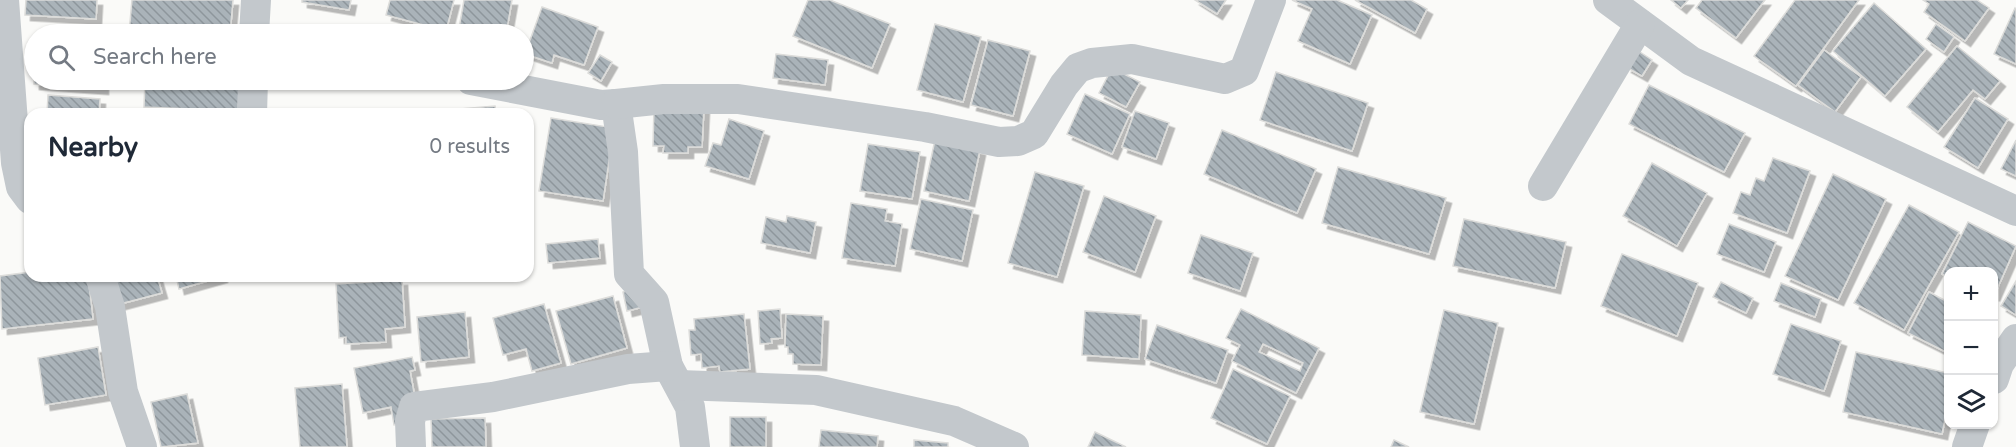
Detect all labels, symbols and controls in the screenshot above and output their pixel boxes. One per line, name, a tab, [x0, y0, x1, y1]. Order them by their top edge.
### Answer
search box	[24, 24, 534, 90]
icon: search	[45, 41, 78, 74]
text: Search here	[93, 44, 217, 70]
text: Nearby	[48, 132, 138, 163]
text: 0 results	[430, 135, 510, 159]
map controls	[1944, 267, 1998, 429]
button: +	[1944, 267, 1998, 321]
button: −	[1944, 321, 1998, 375]
button: layers	[1944, 375, 1998, 429]

